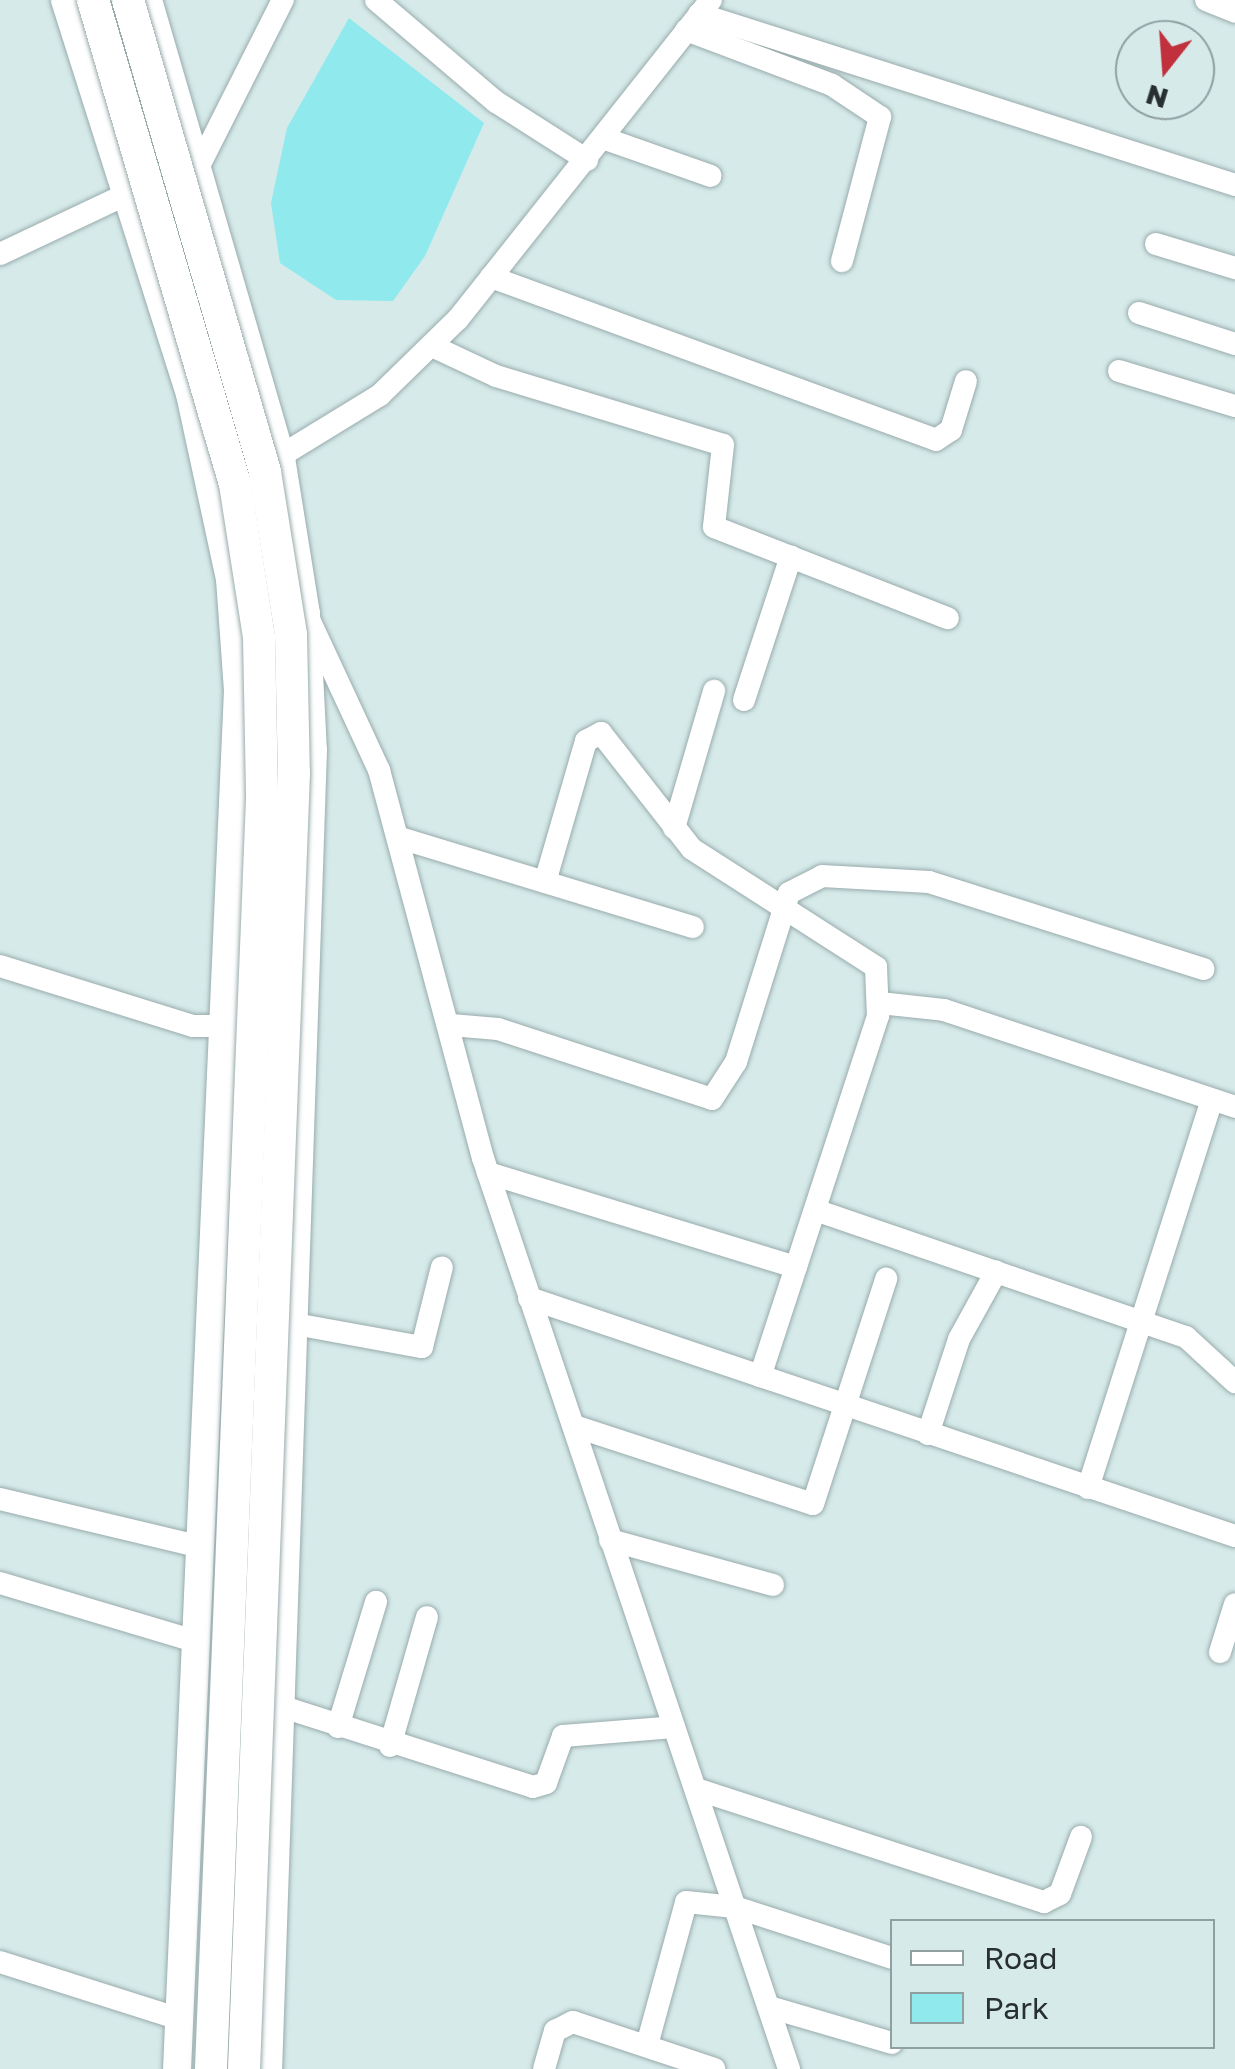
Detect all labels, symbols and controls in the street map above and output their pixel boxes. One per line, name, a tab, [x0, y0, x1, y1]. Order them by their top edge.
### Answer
north arrow	[1115, 20, 1215, 120]
text: N	[1142, 78, 1172, 116]
legend	[890, 1919, 1215, 2049]
text: Road	[984, 1940, 1058, 1976]
text: Park	[984, 1990, 1049, 2026]

